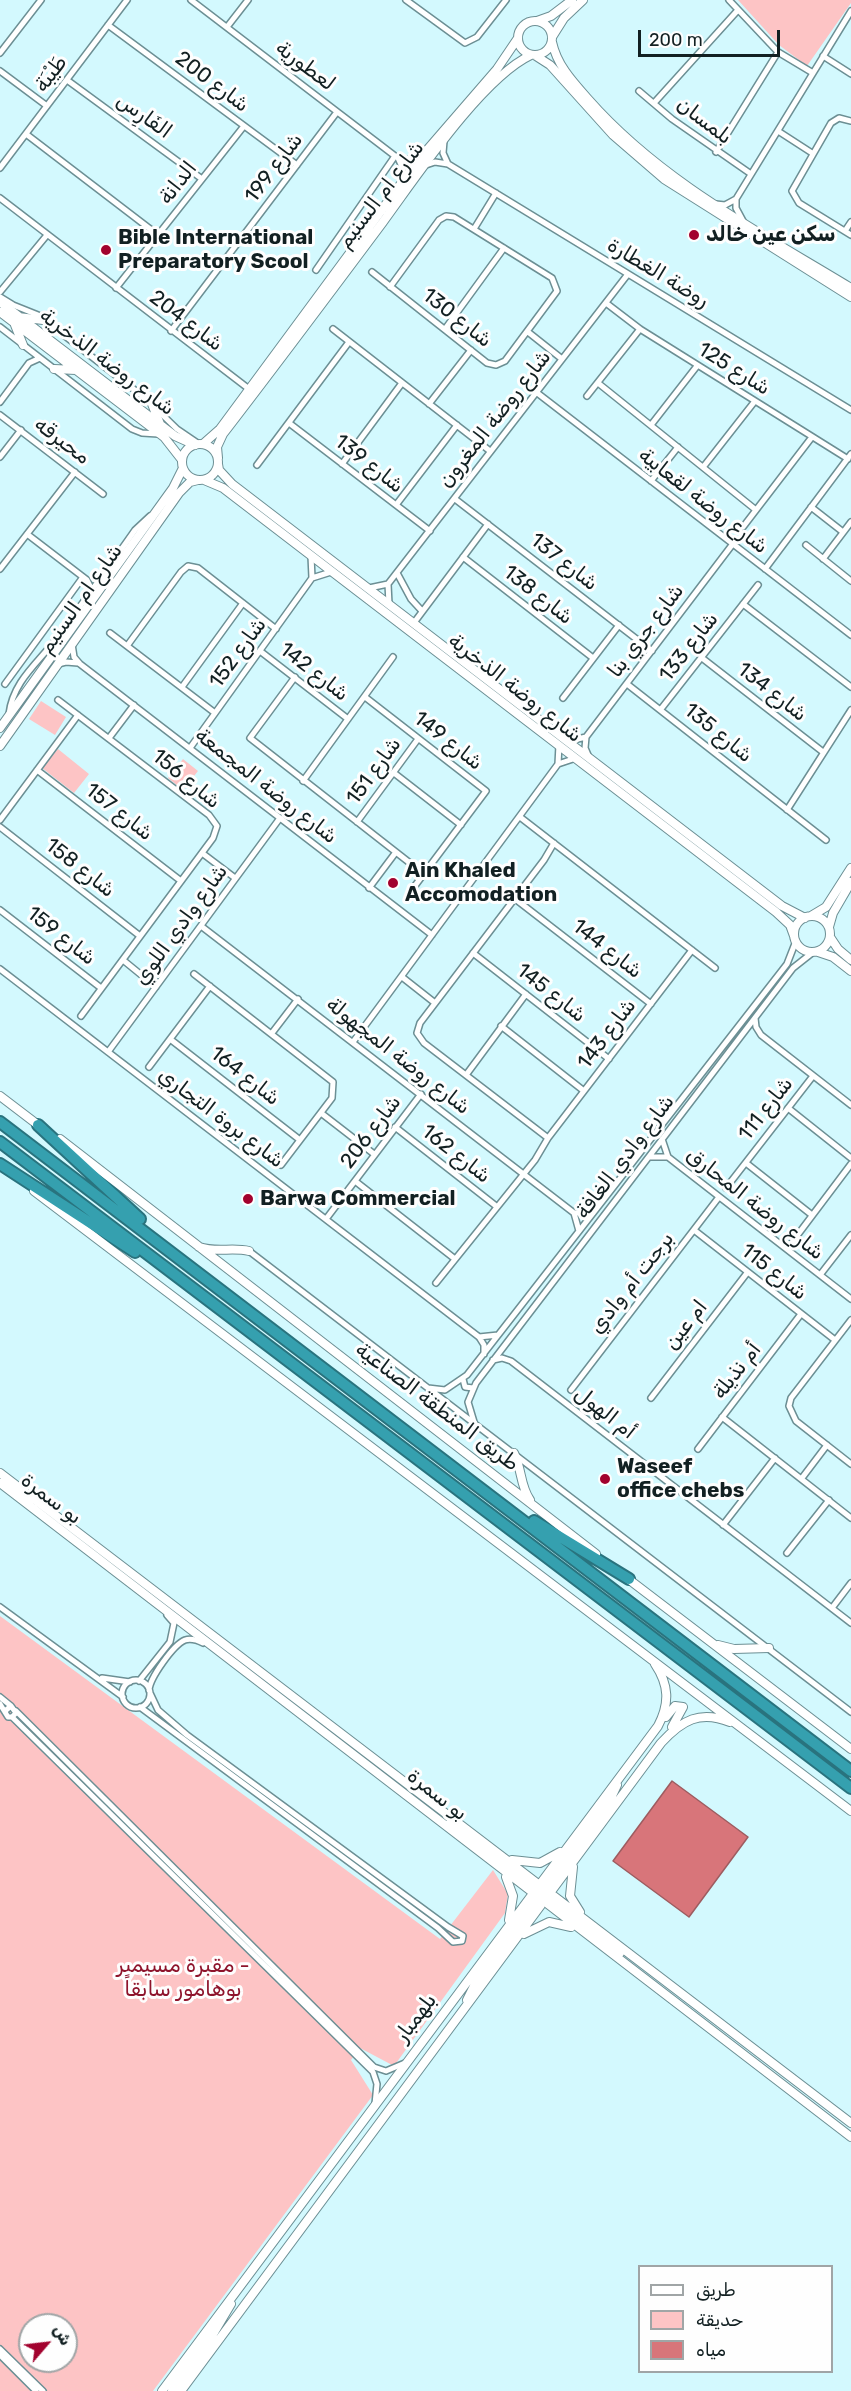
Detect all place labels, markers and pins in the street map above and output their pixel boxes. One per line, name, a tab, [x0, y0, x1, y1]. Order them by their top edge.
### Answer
place label: سكن عين خالد	[706, 222, 836, 248]
place label: Bible International Preparatory Scool	[118, 225, 313, 275]
marker: سكن عين خالد	[687, 228, 701, 242]
marker: Bible International Preparatory Scool	[99, 243, 113, 257]
place label: Ain Khaled Accomodation	[405, 858, 557, 908]
marker: Ain Khaled Accomodation	[386, 876, 400, 890]
place label: Barwa Commercial	[260, 1186, 456, 1212]
marker: Barwa Commercial	[241, 1192, 255, 1206]
place label: Waseef office chebs	[617, 1454, 744, 1504]
marker: Waseef office chebs	[598, 1472, 612, 1486]

